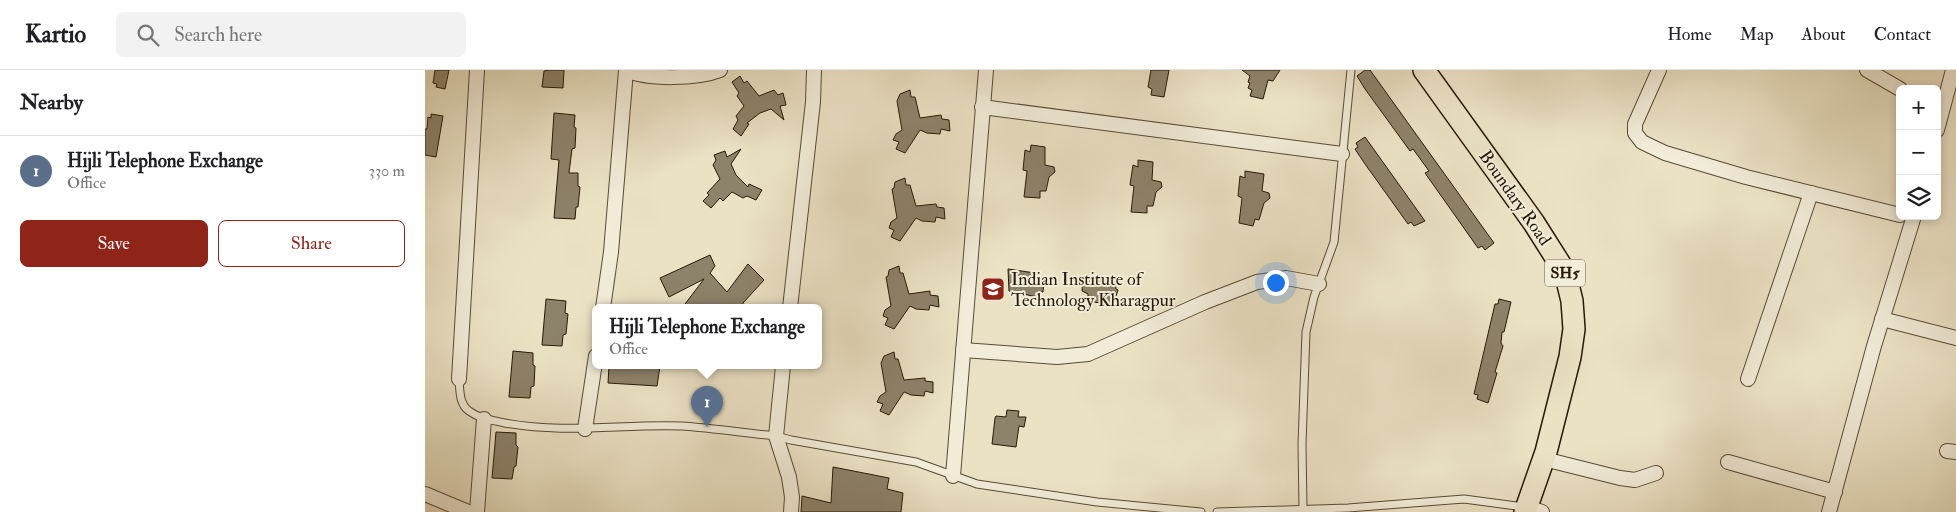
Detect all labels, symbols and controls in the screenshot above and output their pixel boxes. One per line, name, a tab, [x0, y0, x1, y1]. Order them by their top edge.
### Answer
search box	[116, 12, 466, 57]
text: Kartio	[25, 19, 86, 50]
icon: search	[134, 21, 162, 49]
text: Search here	[174, 23, 262, 47]
text: Home	[1667, 23, 1712, 46]
text: Map	[1740, 23, 1774, 46]
text: About	[1802, 23, 1846, 46]
text: Contact	[1874, 23, 1931, 46]
map controls	[1896, 85, 1941, 220]
button: +	[1896, 85, 1941, 130]
text: Nearby	[20, 89, 83, 116]
button: −	[1896, 130, 1941, 175]
street label: Boundary Road	[1474, 146, 1556, 250]
text: Hijli Telephone Exchange	[67, 149, 263, 173]
text: 1	[33, 161, 39, 181]
text: 330 m	[369, 161, 405, 181]
text: Office	[67, 173, 106, 193]
button: layers	[1896, 175, 1941, 220]
button: Save	[20, 220, 208, 267]
button: Share	[218, 220, 405, 267]
road number: SH5	[1545, 260, 1585, 287]
place label: Indian Institute of Technology Kharagpur	[1011, 268, 1176, 312]
your location	[1263, 270, 1289, 296]
school or university icon: Indian Institute of Technology Kharagpur	[980, 276, 1006, 302]
popup	[592, 304, 822, 369]
text: Hijli Telephone Exchange	[609, 315, 805, 339]
text: Office	[609, 339, 648, 359]
pin: 1	[691, 386, 723, 427]

